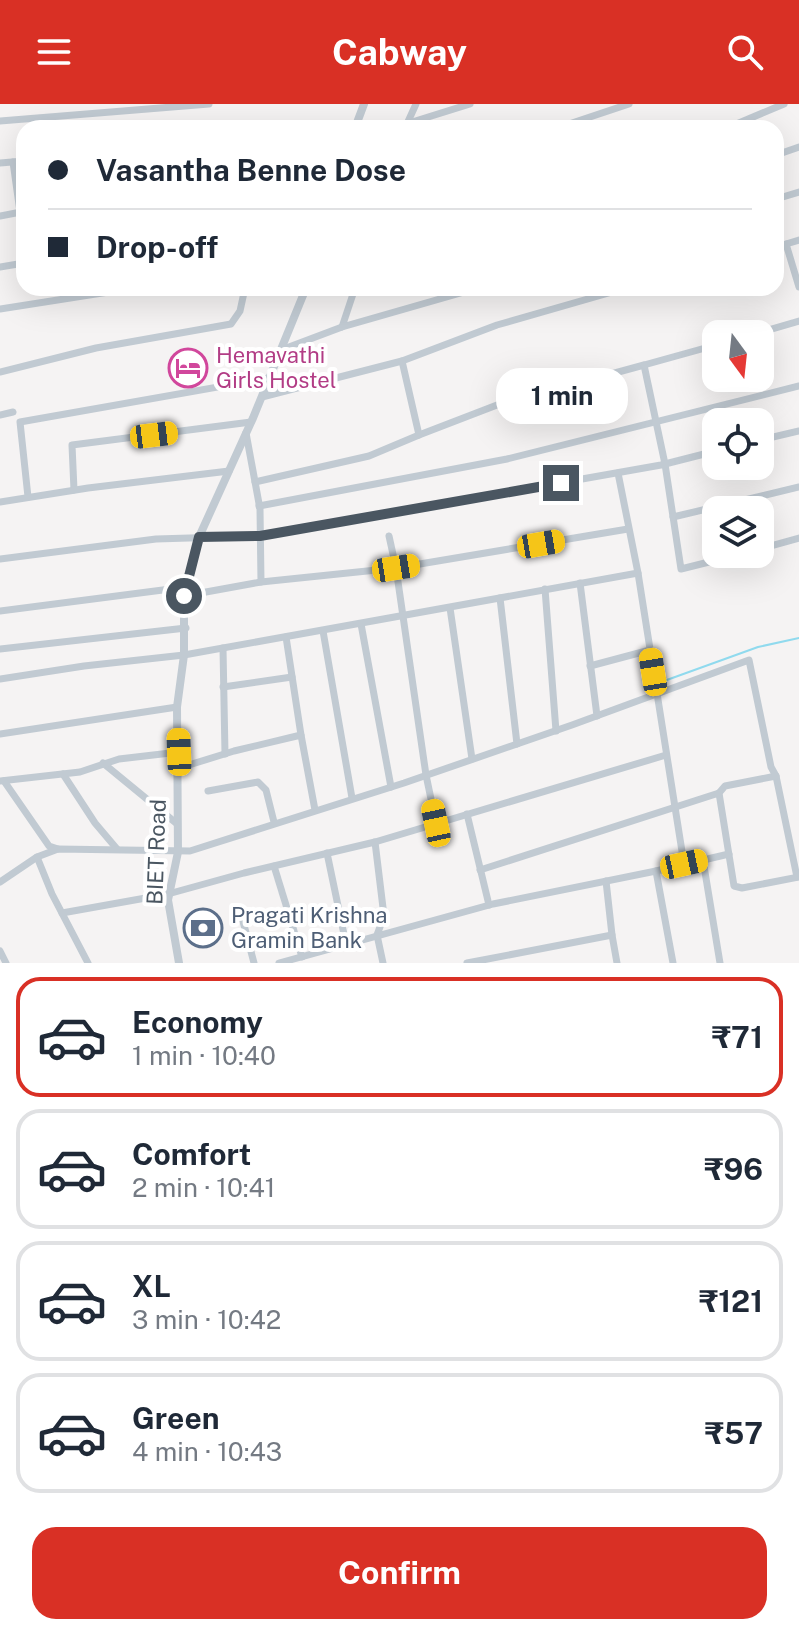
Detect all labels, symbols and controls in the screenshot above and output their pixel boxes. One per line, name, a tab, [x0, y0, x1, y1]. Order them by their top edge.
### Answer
icon: menu	[32, 30, 76, 74]
icon: search	[723, 30, 767, 74]
text: Cabway	[332, 31, 467, 73]
text: Vasantha Benne Dose	[96, 152, 406, 188]
text: Drop-off	[96, 229, 218, 265]
north arrow	[702, 320, 774, 392]
map controls	[702, 320, 774, 568]
place label: Hemavathi Girls Hostel	[216, 342, 336, 393]
hotel icon: Hemavathi Girls Hostel	[167, 347, 209, 389]
callout: 1 min	[495, 367, 627, 423]
text: 1 min	[531, 380, 593, 411]
button: locate	[702, 408, 774, 480]
car	[129, 420, 179, 450]
route end	[543, 465, 579, 501]
button: layers	[702, 496, 774, 568]
car	[515, 528, 567, 560]
car	[370, 552, 422, 584]
route start	[166, 578, 202, 614]
car	[637, 646, 669, 698]
car	[166, 728, 192, 776]
car	[419, 797, 453, 849]
street label: BIET Road	[141, 799, 171, 905]
car	[658, 847, 710, 881]
place label: Pragati Krishna Gramin Bank	[231, 902, 387, 953]
bank icon: Pragati Krishna Gramin Bank	[182, 907, 224, 949]
icon: car	[36, 1001, 108, 1073]
text: Economy	[132, 1004, 263, 1040]
text: ₹71	[712, 1019, 763, 1055]
text: 1 min · 10:40	[132, 1040, 276, 1071]
icon: car	[36, 1133, 108, 1205]
text: Comfort	[132, 1136, 251, 1172]
text: ₹96	[704, 1151, 763, 1187]
text: 2 min · 10:41	[132, 1172, 275, 1203]
icon: car	[36, 1265, 108, 1337]
text: XL	[132, 1268, 171, 1304]
text: ₹121	[699, 1283, 763, 1319]
text: 3 min · 10:42	[132, 1304, 281, 1335]
icon: car	[36, 1397, 108, 1469]
text: Green	[132, 1400, 219, 1436]
text: ₹57	[705, 1415, 763, 1451]
text: 4 min · 10:43	[132, 1436, 282, 1467]
button: Confirm	[32, 1527, 767, 1619]

